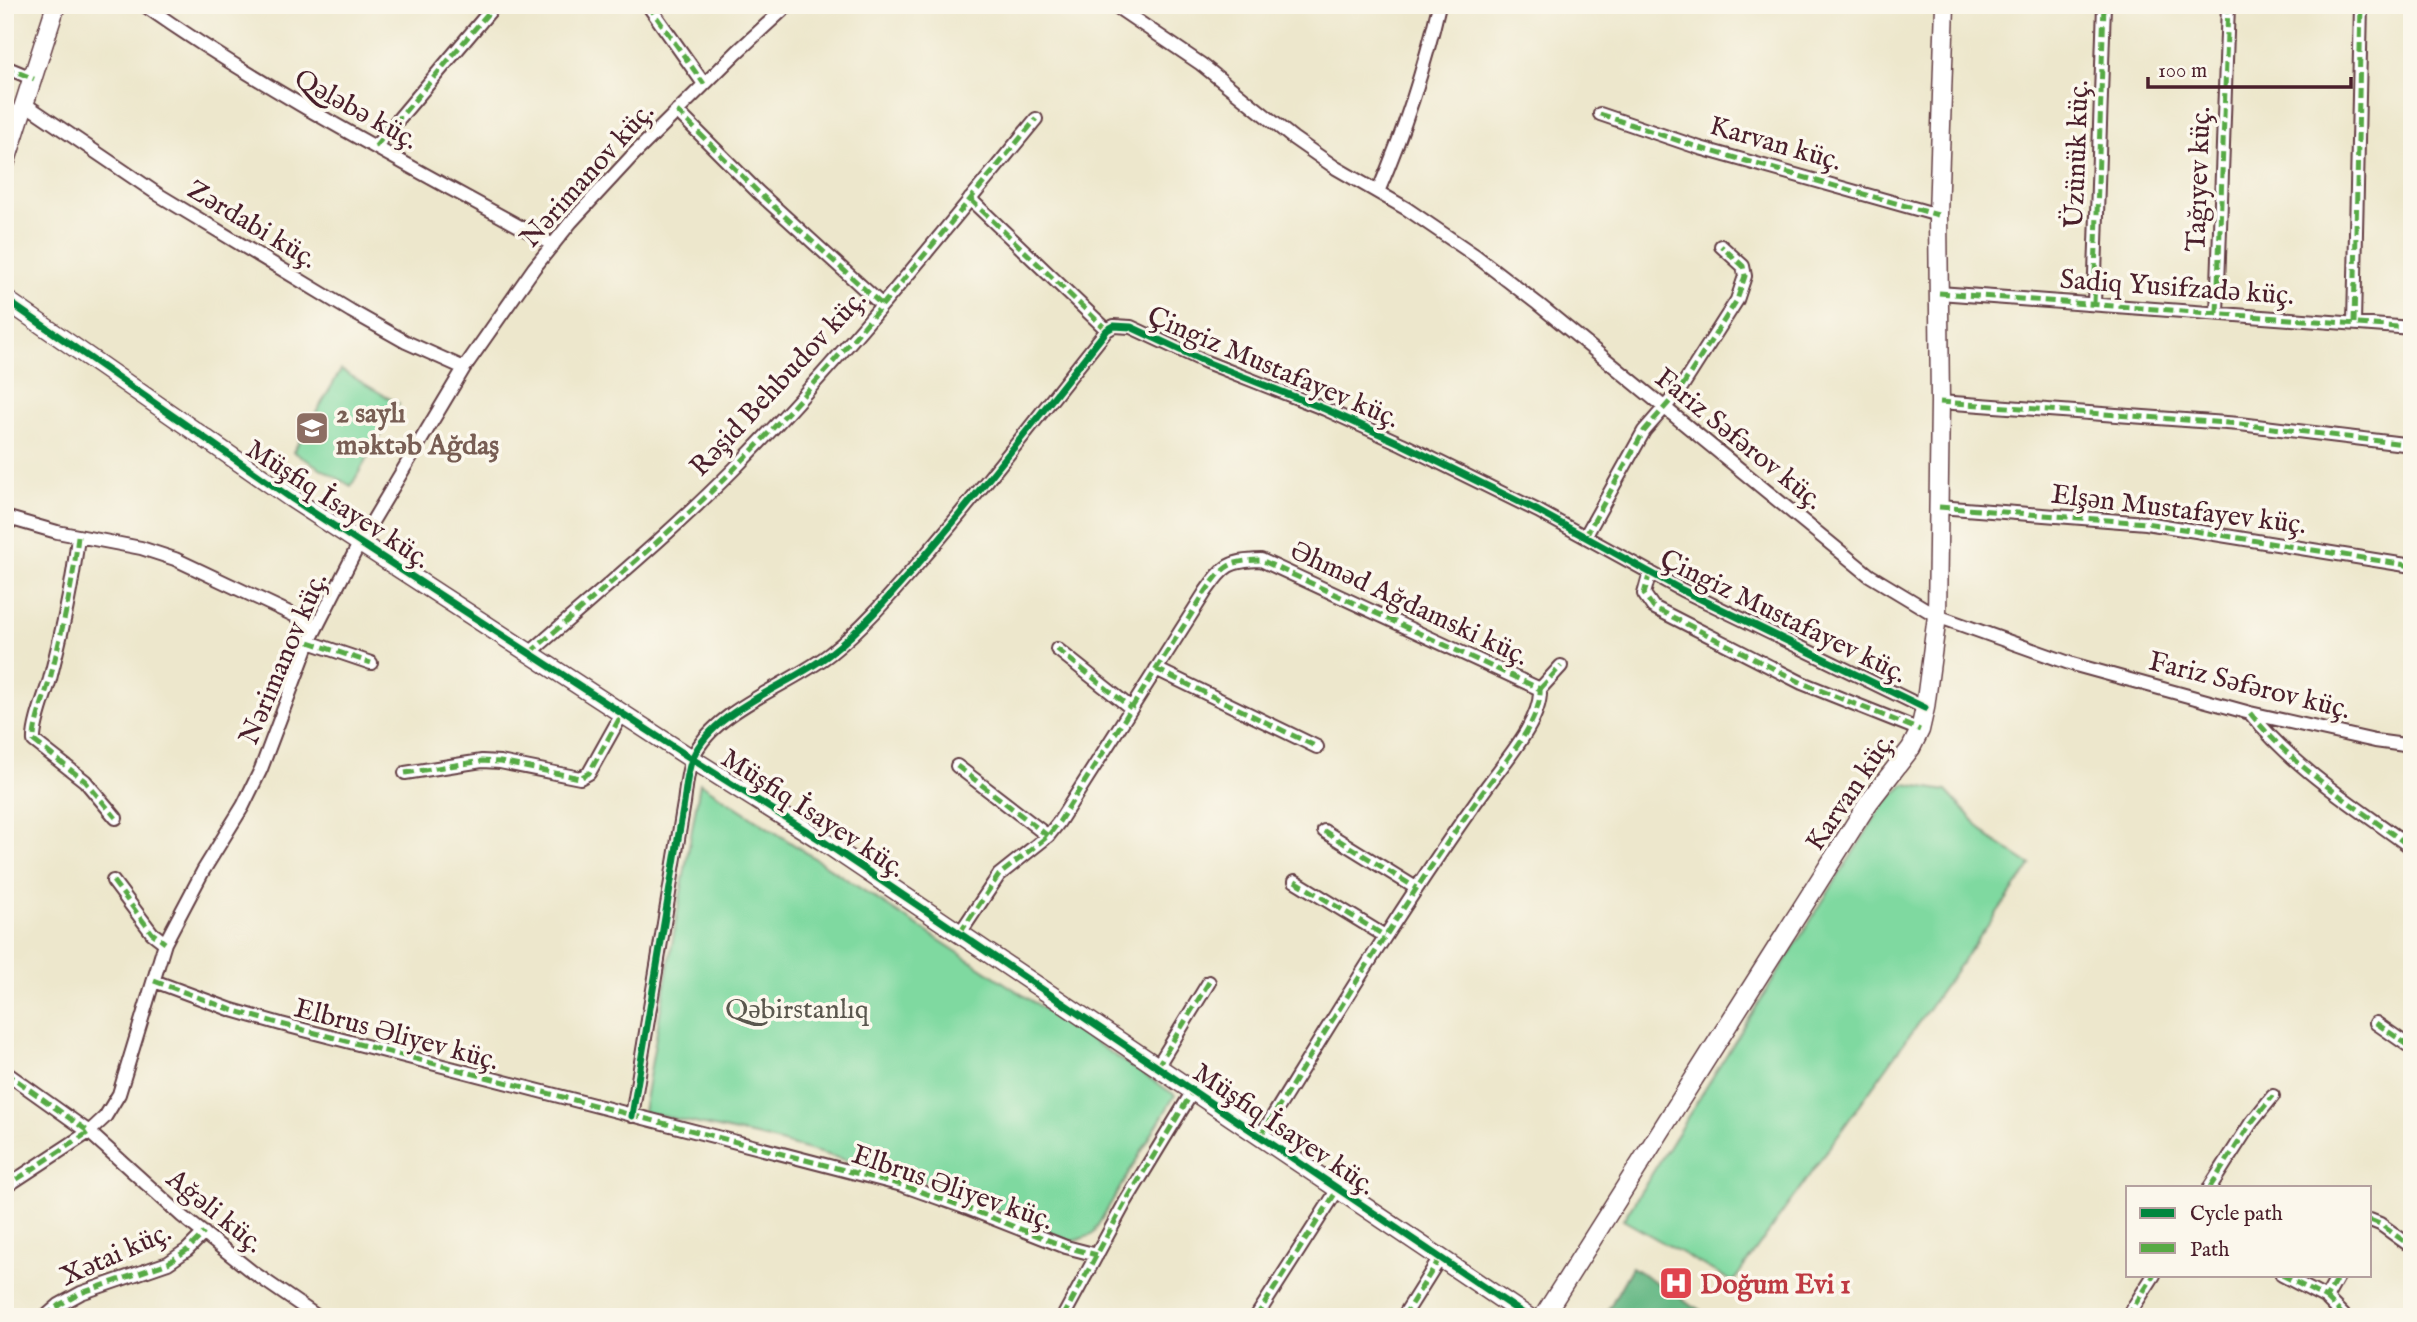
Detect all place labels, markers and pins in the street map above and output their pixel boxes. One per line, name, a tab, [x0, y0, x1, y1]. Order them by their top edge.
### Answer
place label: 2 saylı məktəb Ağdaş	[336, 397, 499, 464]
school or university icon: 2 saylı məktəb Ağdaş	[293, 409, 331, 447]
hospital icon: Doğum Evi 1	[1657, 1264, 1695, 1302]
place label: Doğum Evi 1	[1700, 1268, 1851, 1303]

